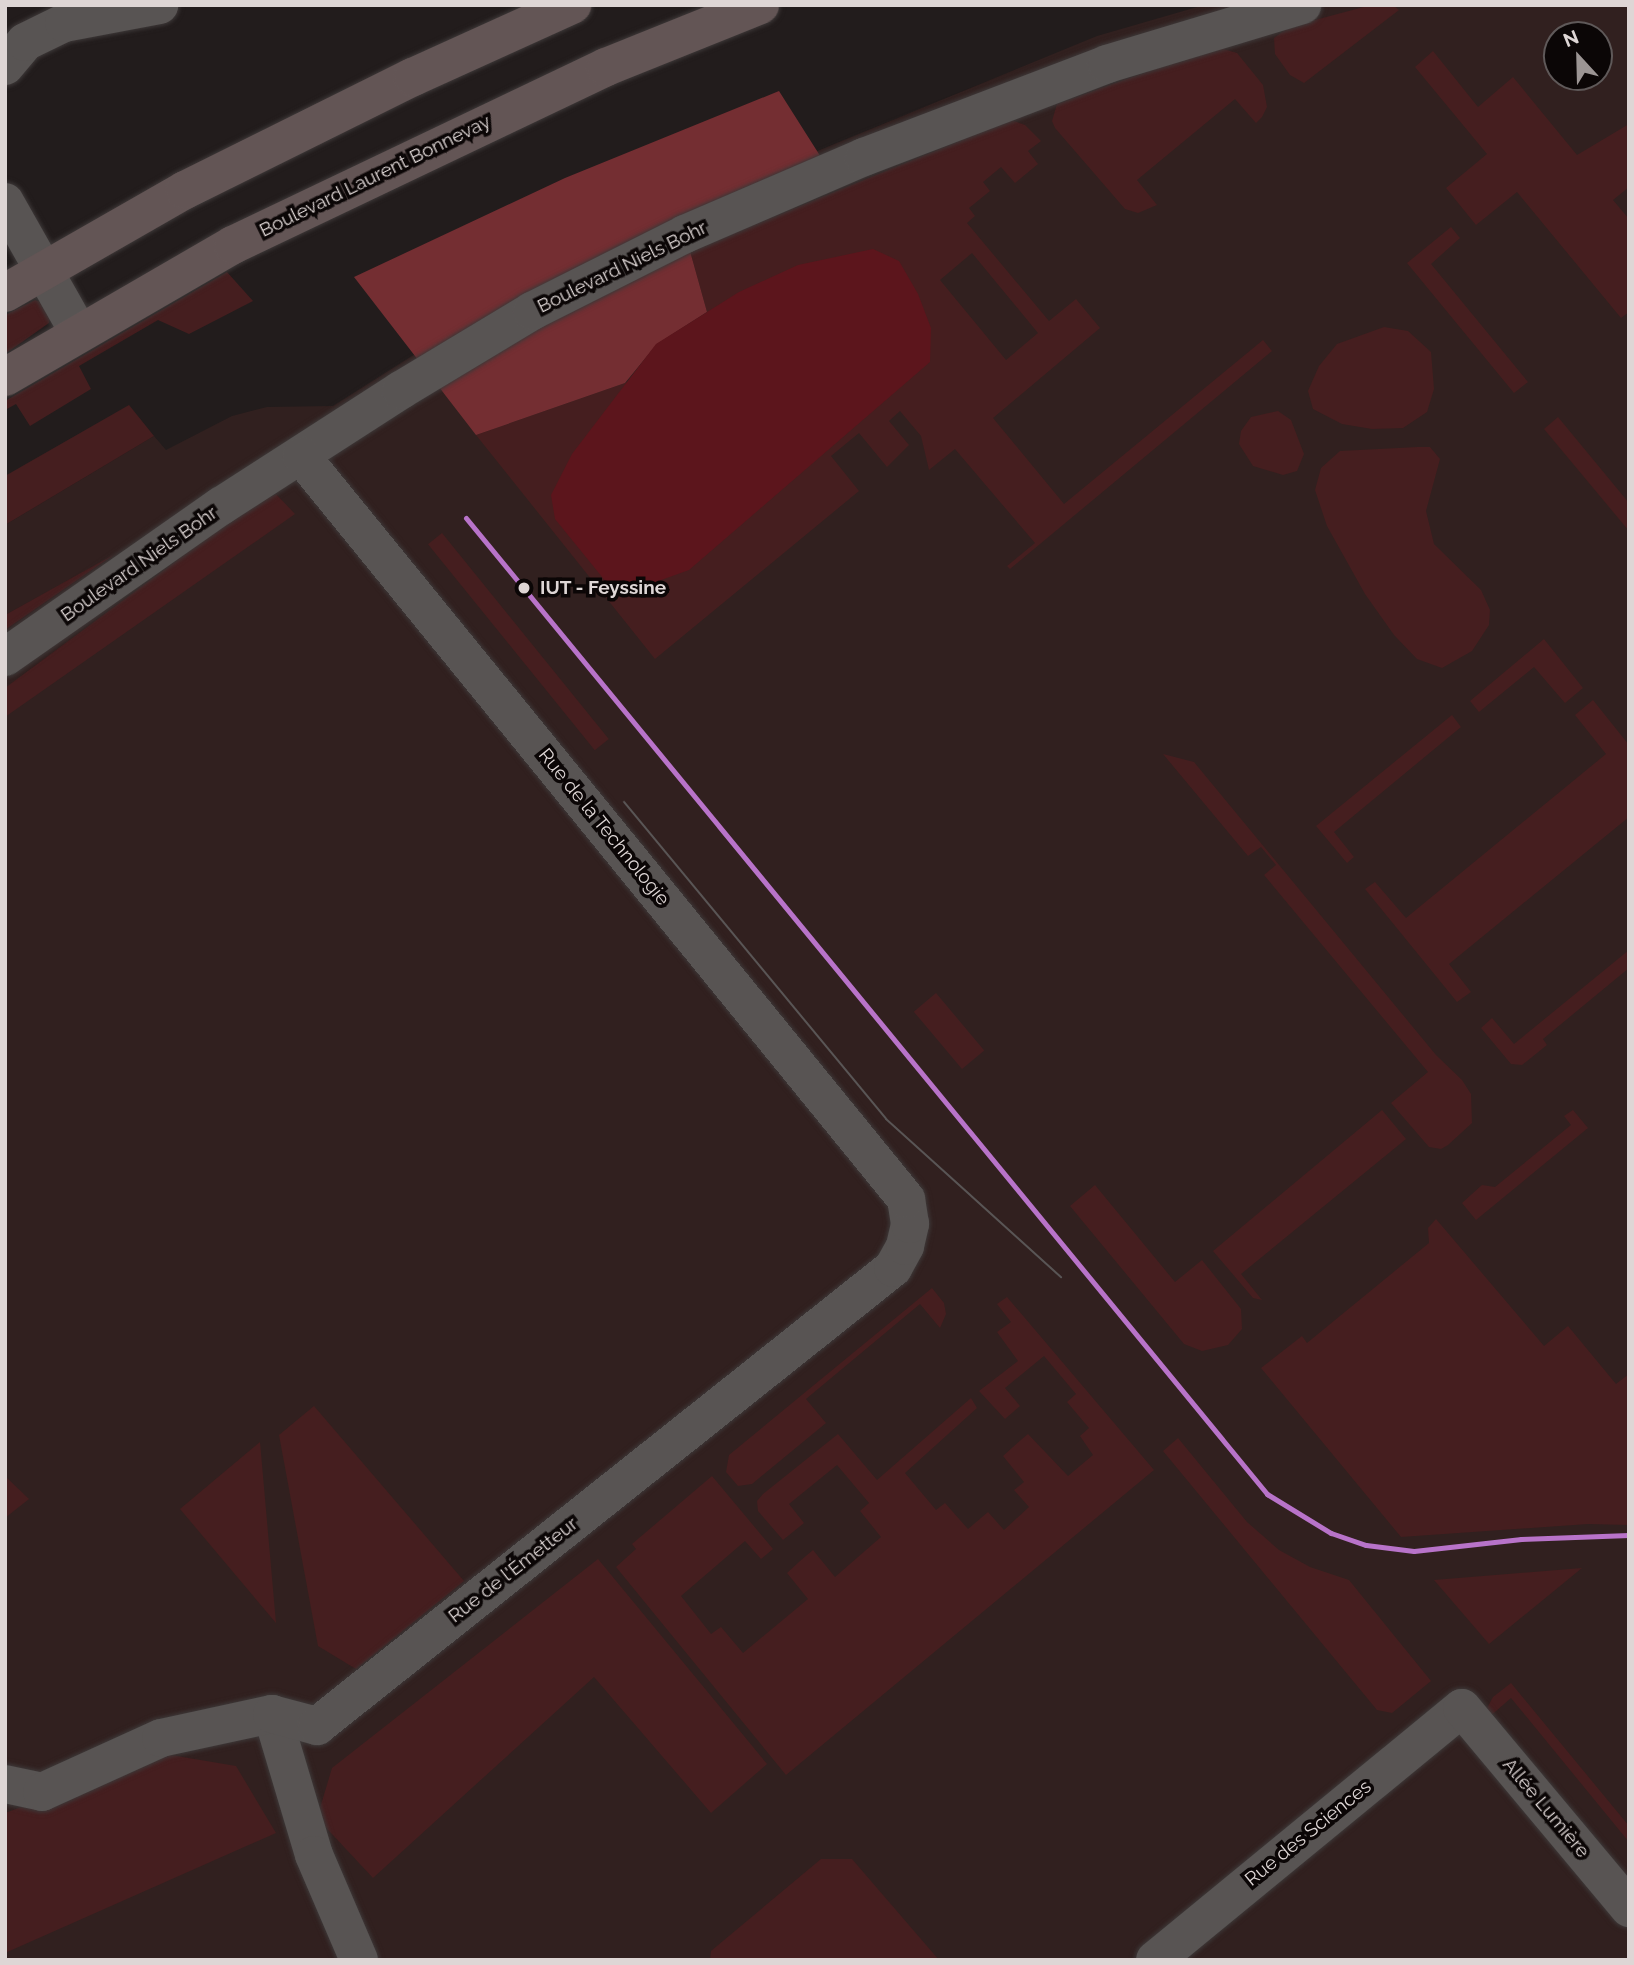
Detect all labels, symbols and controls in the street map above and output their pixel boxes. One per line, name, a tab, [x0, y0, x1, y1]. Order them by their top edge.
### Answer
north arrow	[1543, 21, 1613, 91]
text: N	[1560, 25, 1582, 51]
street label: Boulevard Laurent Bonnevay	[256, 110, 494, 242]
street label: Boulevard Niels Bohr	[534, 216, 710, 318]
street label: Boulevard Niels Bohr	[57, 501, 221, 627]
place label: IUT - Feyssine	[540, 577, 667, 599]
marker: IUT - Feyssine	[514, 578, 534, 598]
street label: Rue de la Technologie	[534, 744, 674, 910]
street label: Rue de l'Émetteur	[444, 1512, 582, 1628]
street label: Allée Lumière	[1498, 1754, 1594, 1862]
street label: Rue des Sciences	[1240, 1775, 1376, 1891]

